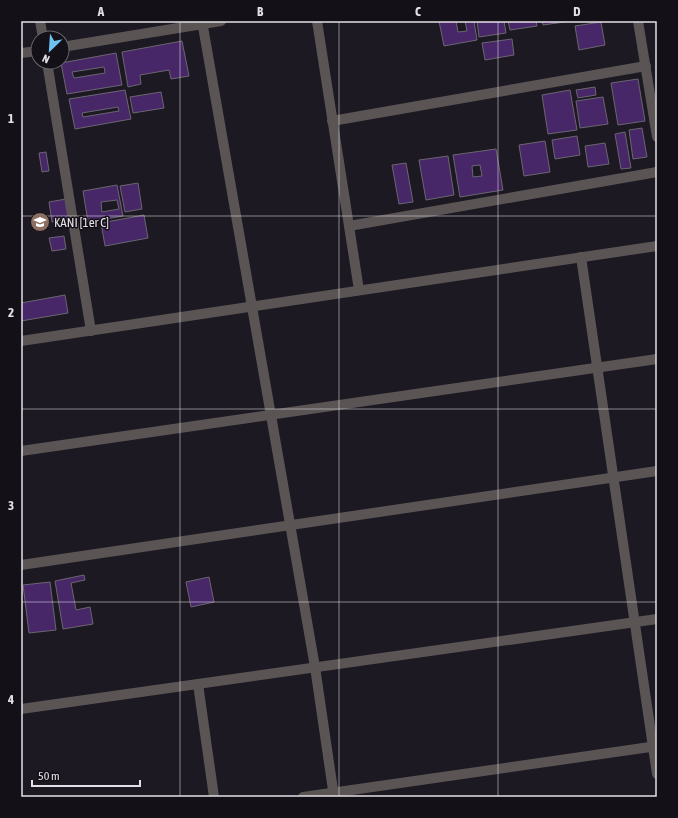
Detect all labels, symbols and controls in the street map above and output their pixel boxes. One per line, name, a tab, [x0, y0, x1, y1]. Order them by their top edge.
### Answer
text: A	[97, 4, 105, 19]
text: B	[257, 4, 264, 19]
text: C	[415, 4, 421, 19]
text: D	[573, 4, 581, 19]
north arrow	[30, 30, 70, 70]
text: N	[40, 52, 51, 66]
text: 1	[8, 111, 14, 126]
school or university icon: KANI [1er C]	[29, 211, 51, 233]
place label: KANI [1er C]	[54, 215, 109, 230]
text: 2	[8, 305, 14, 320]
text: 3	[8, 498, 14, 513]
text: 4	[7, 692, 14, 707]
scale bar	[32, 762, 140, 788]
text: 50 m	[38, 769, 60, 783]

